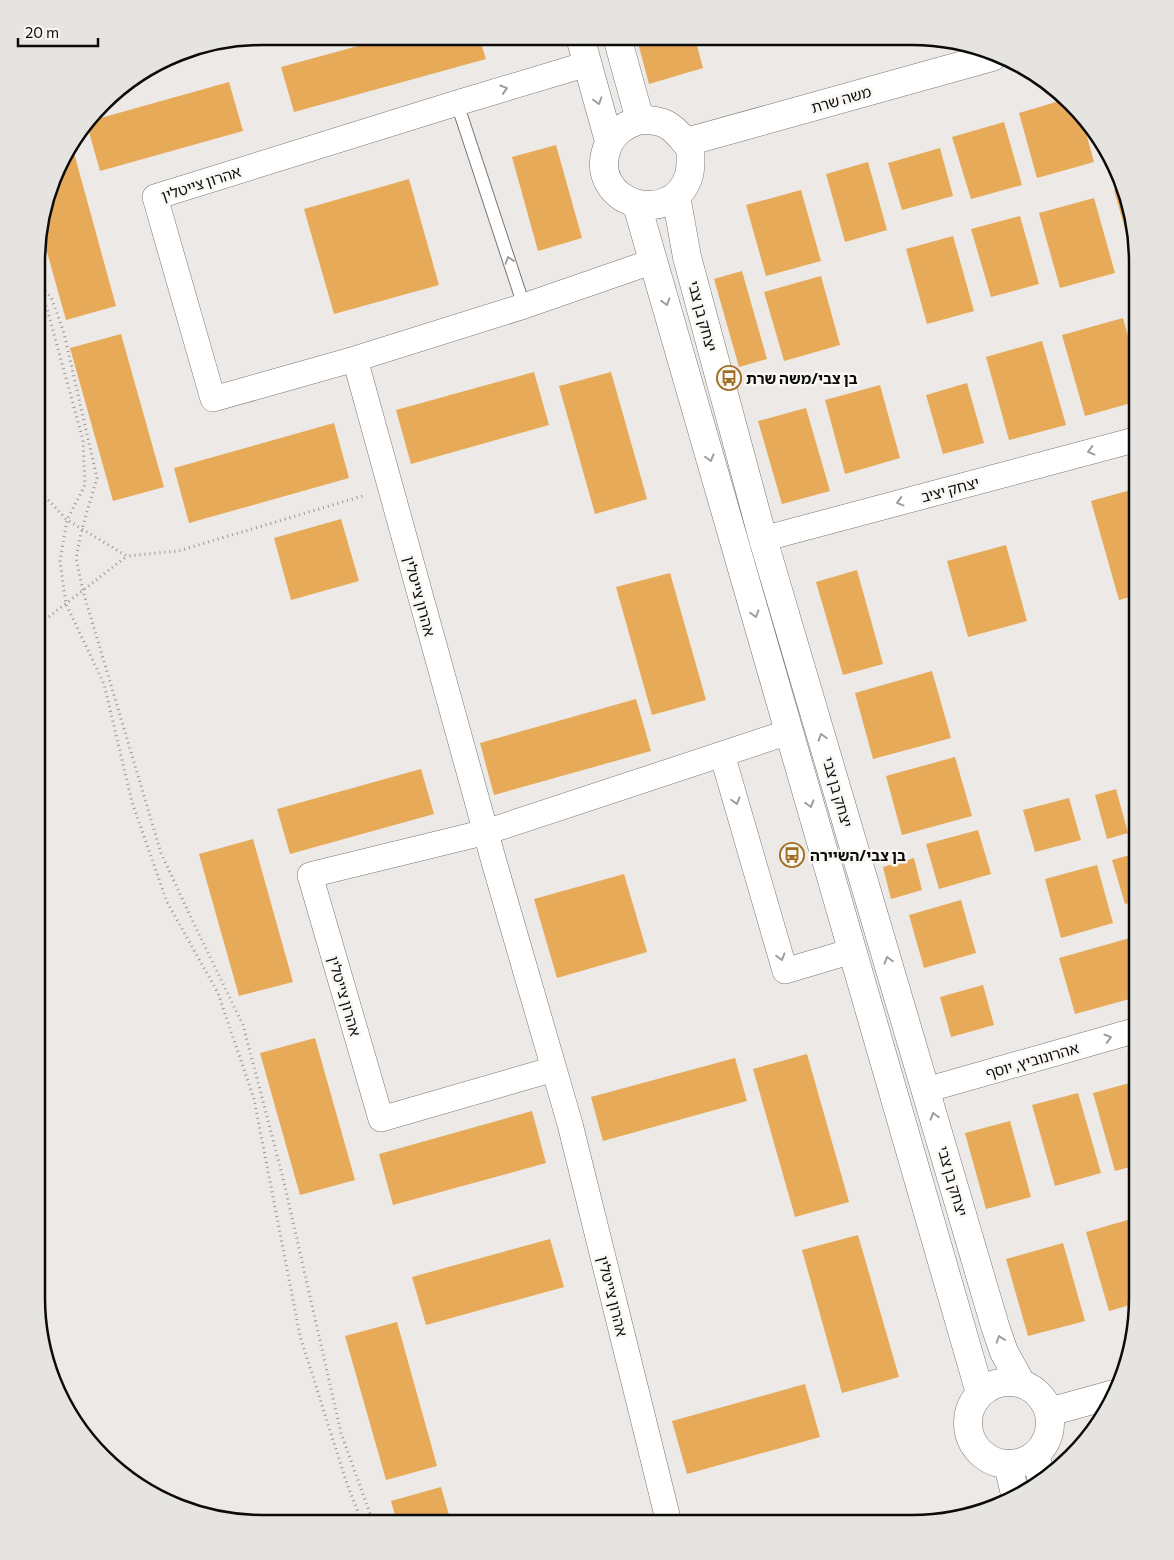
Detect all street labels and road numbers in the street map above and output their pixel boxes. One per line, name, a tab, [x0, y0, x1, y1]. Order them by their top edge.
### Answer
street label: משה שרת	[809, 82, 873, 116]
street label: אהרון צייטלין	[159, 162, 243, 204]
street label: יצחק בן צבי	[685, 279, 721, 353]
street label: יצחק יציב	[919, 473, 981, 505]
street label: אהרון צייטלין	[401, 554, 439, 638]
street label: יצחק בן צבי	[819, 755, 857, 829]
street label: אהרון צייטלין	[325, 954, 365, 1038]
street label: אהרונוביץ, יוסף	[983, 1038, 1081, 1082]
street label: יצחק בן צבי	[934, 1144, 972, 1218]
street label: אהרון צייטלין	[594, 1254, 632, 1338]

